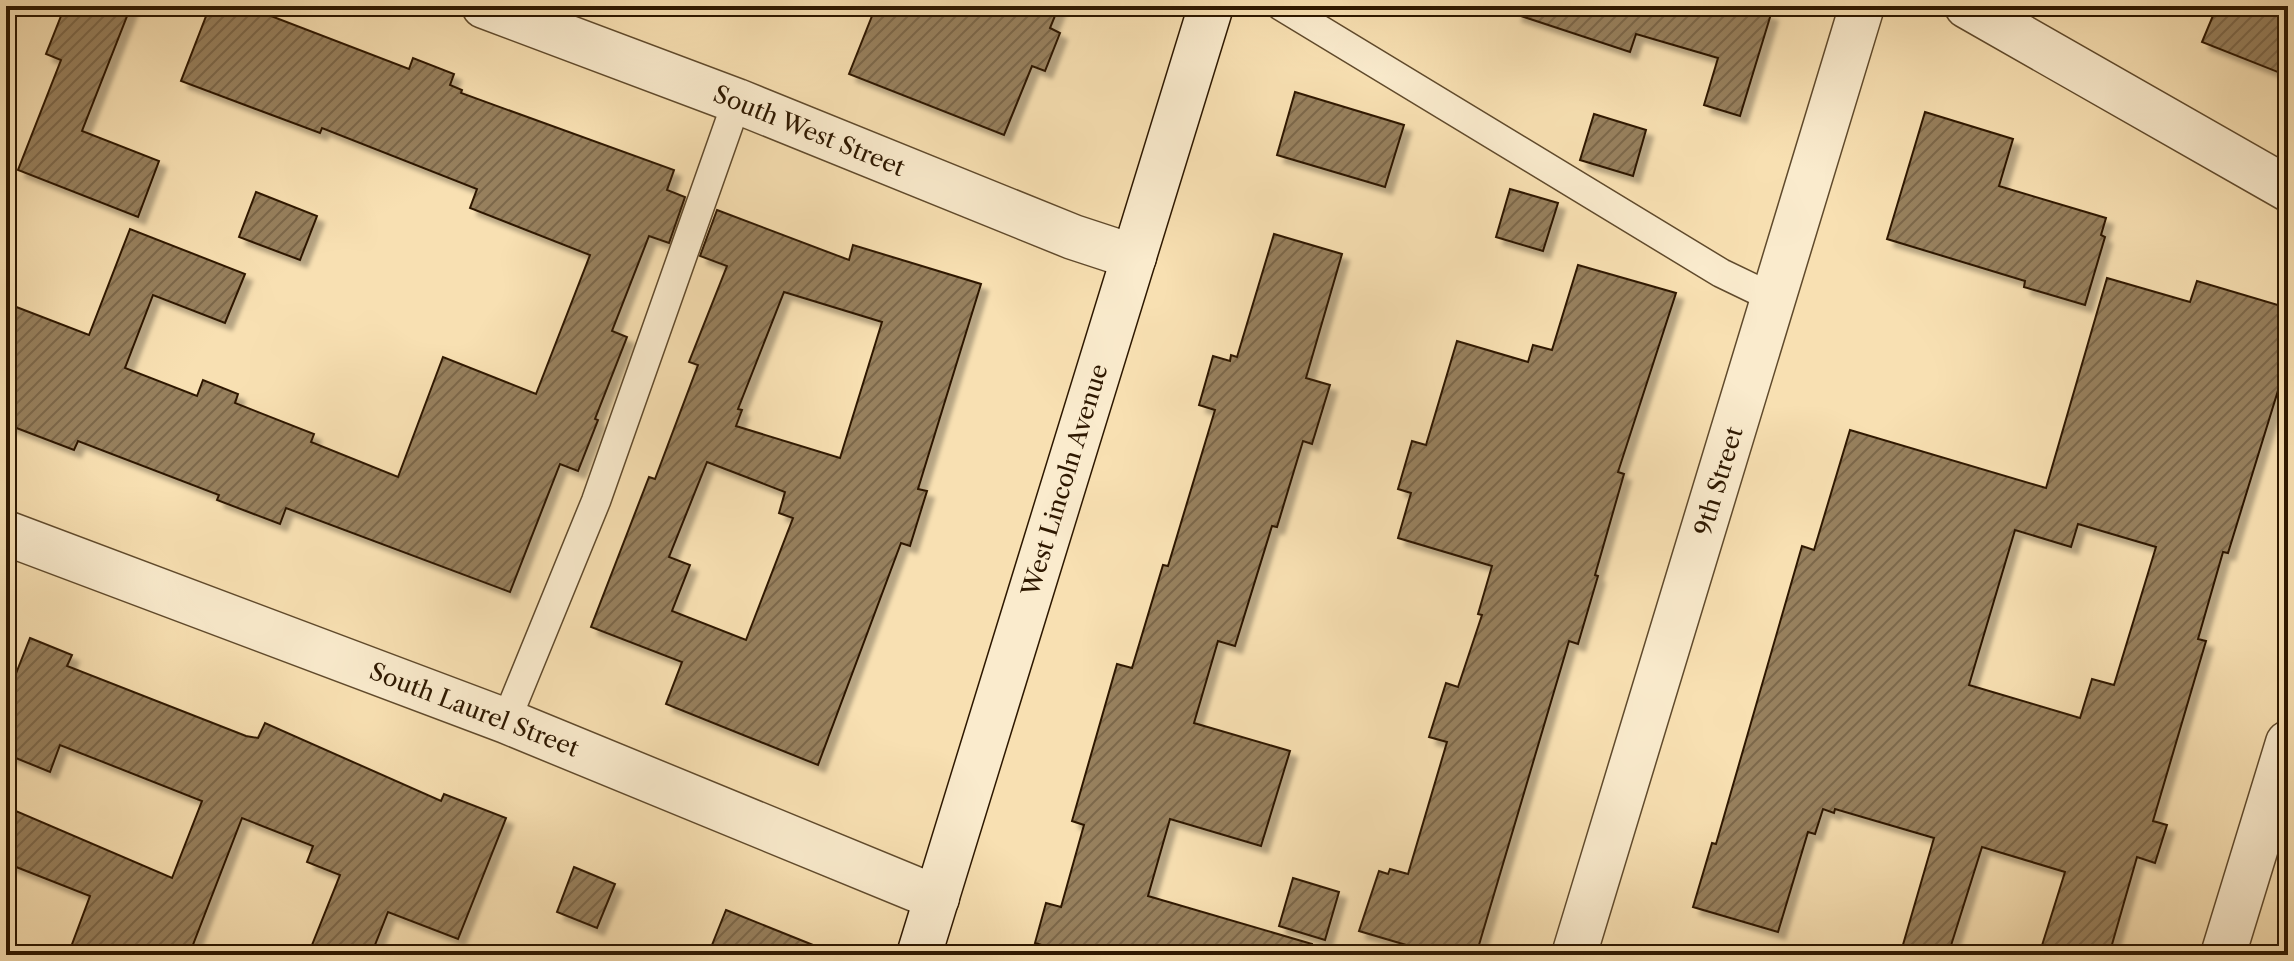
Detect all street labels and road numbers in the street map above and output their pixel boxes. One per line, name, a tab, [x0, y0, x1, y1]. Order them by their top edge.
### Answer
street label: South West Street	[709, 79, 910, 182]
street label: West Lincoln Avenue	[1015, 360, 1114, 600]
street label: 9th Street	[1688, 423, 1749, 539]
street label: South Laurel Street	[365, 656, 583, 763]

